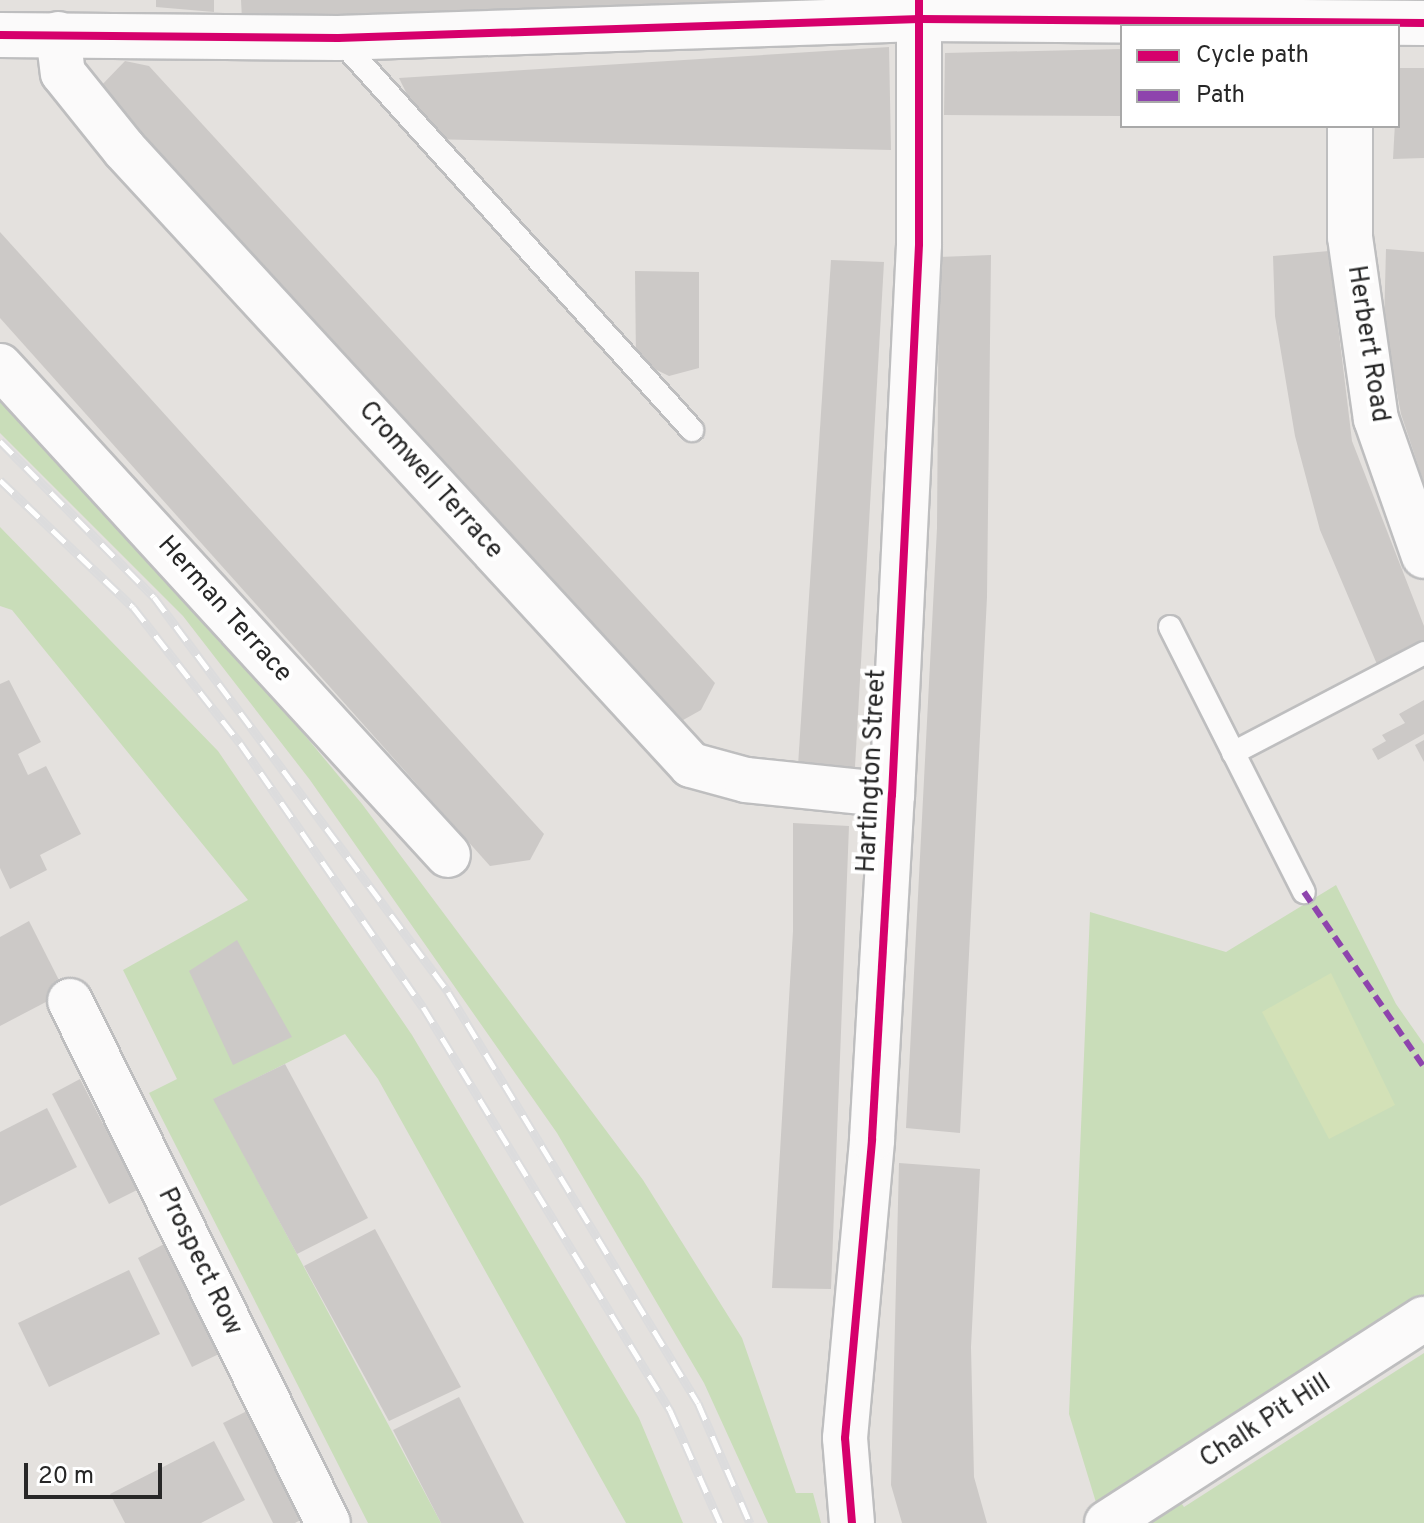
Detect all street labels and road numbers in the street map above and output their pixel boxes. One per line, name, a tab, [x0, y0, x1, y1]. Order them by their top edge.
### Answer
street label: Herbert Road	[1339, 263, 1395, 425]
street label: Cromwell Terrace	[351, 395, 509, 567]
street label: Herman Terrace	[150, 530, 298, 690]
street label: Hartington Street	[852, 668, 894, 874]
street label: Prospect Row	[150, 1183, 248, 1341]
street label: Chalk Pit Hill	[1195, 1368, 1337, 1476]

